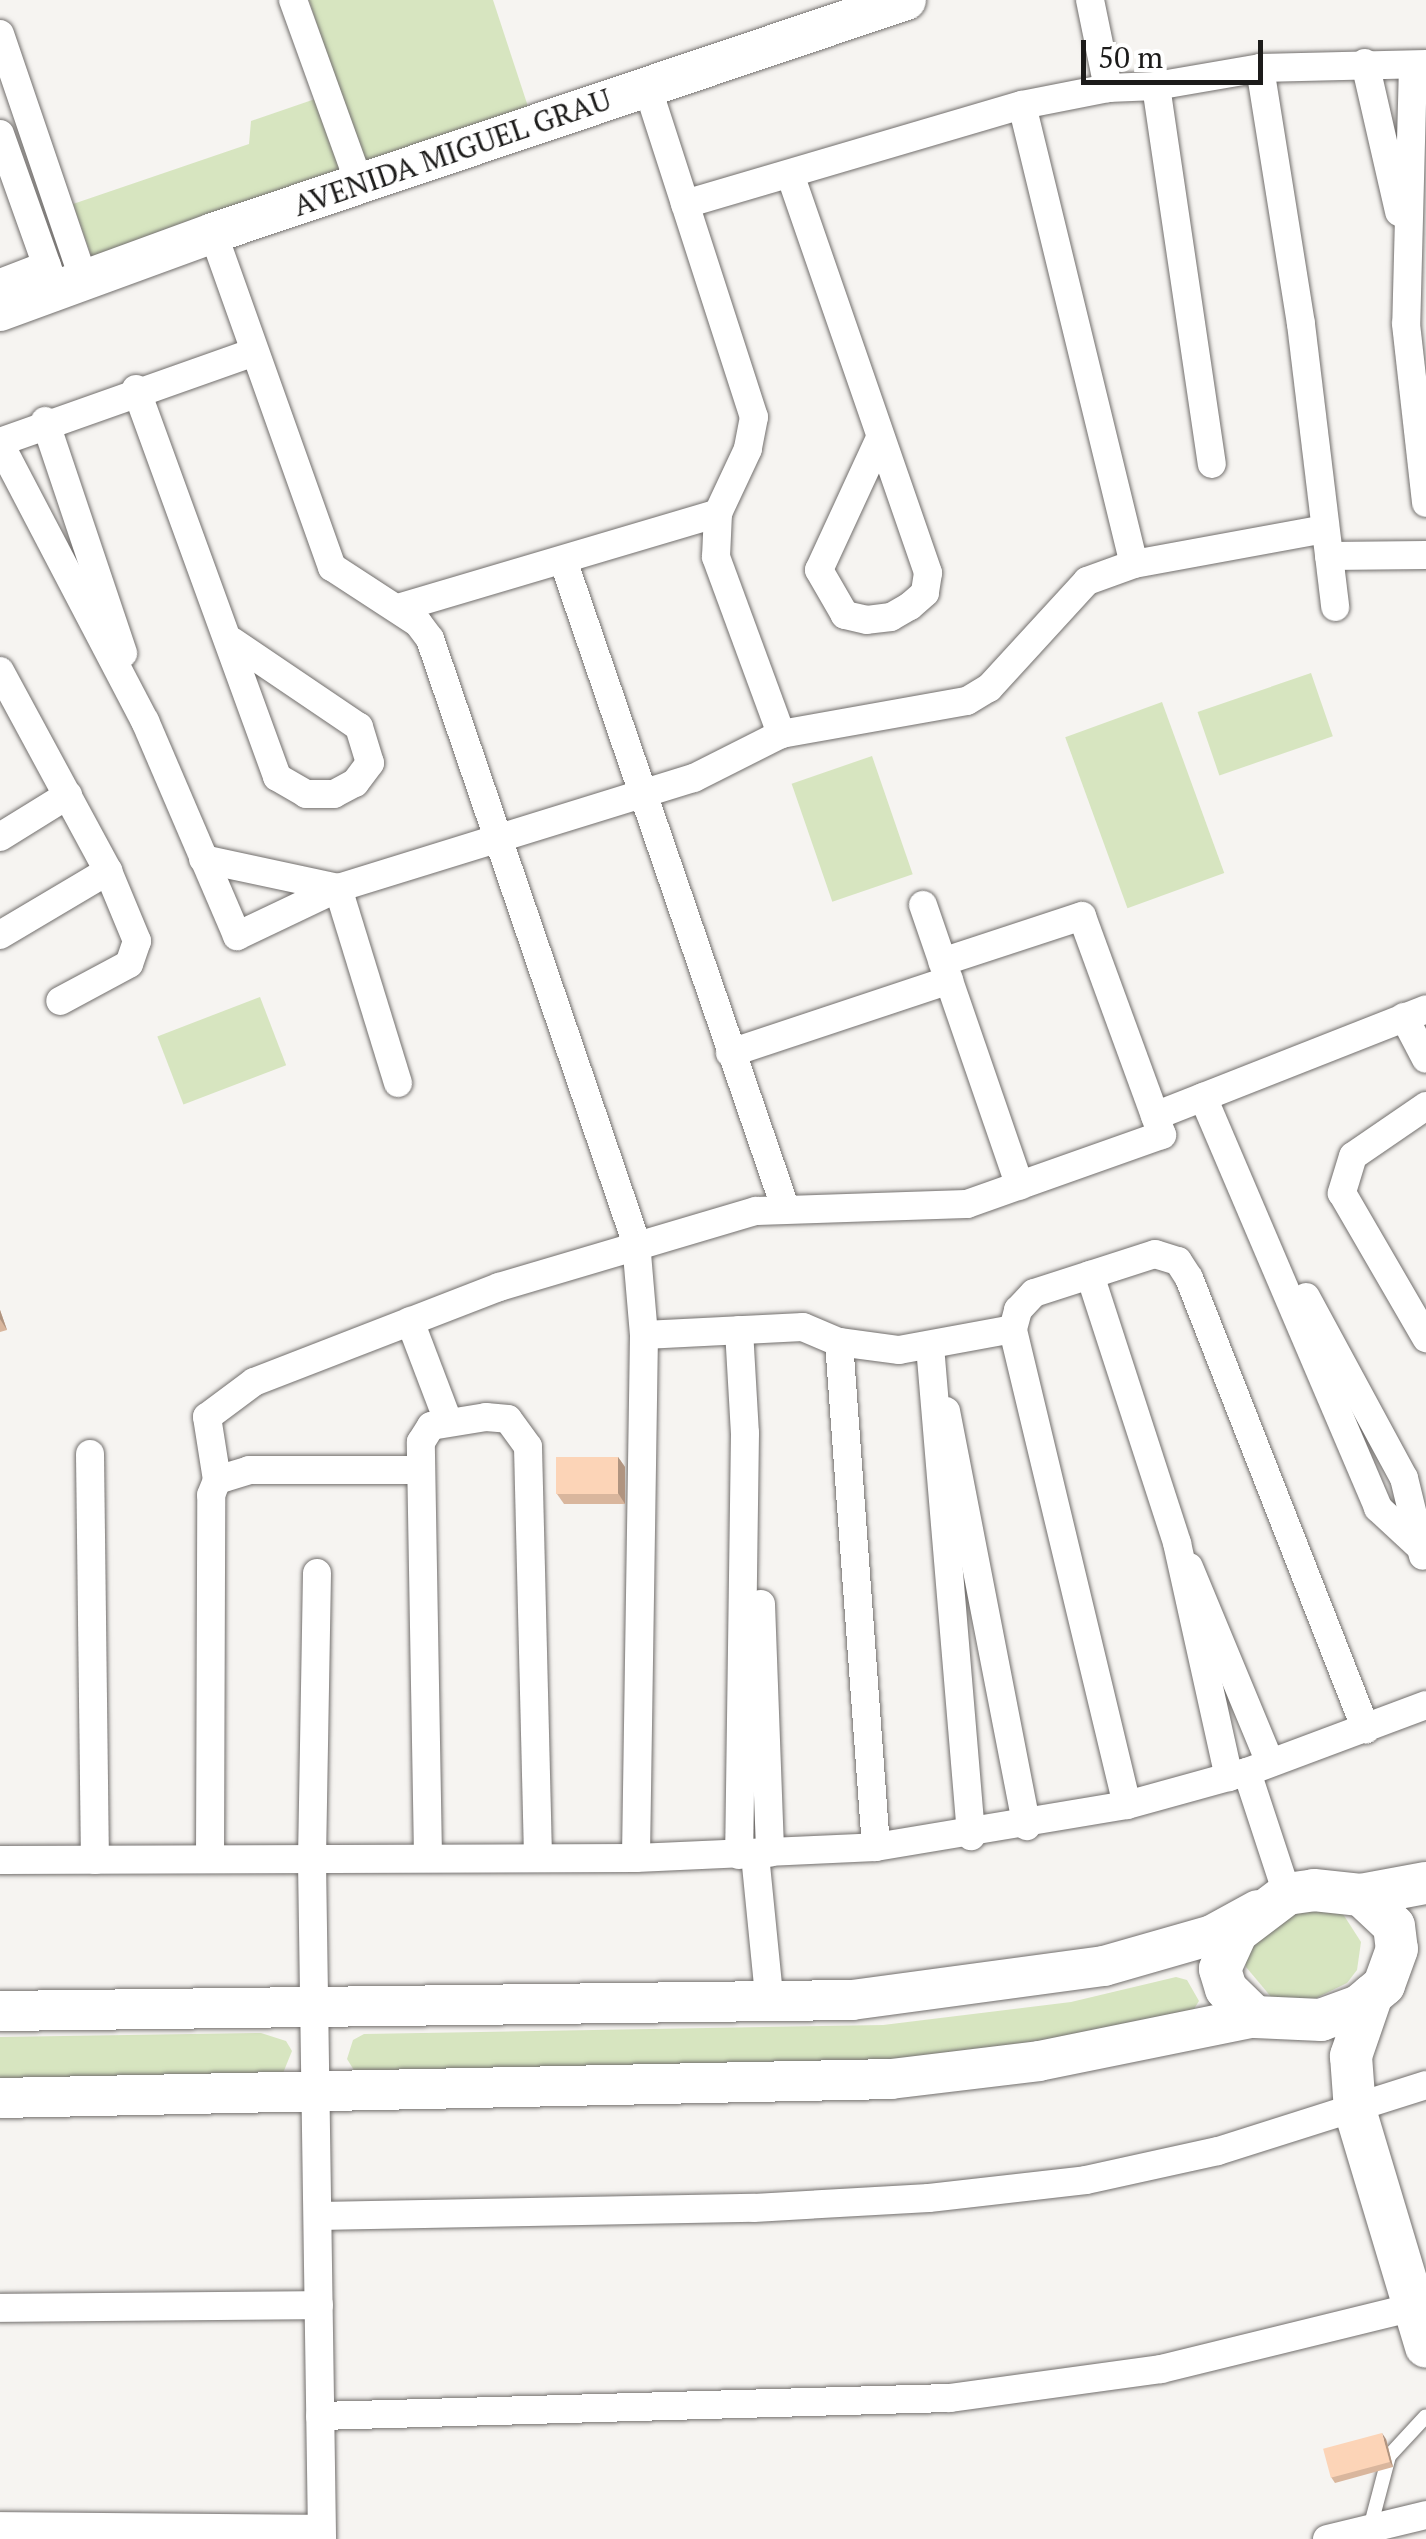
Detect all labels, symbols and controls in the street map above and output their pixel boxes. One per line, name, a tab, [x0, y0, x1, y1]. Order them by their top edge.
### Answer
scale bar	[1086, 20, 1268, 82]
text: 50 m	[1098, 37, 1163, 77]
street label: AVENIDA MIGUEL GRAU	[288, 81, 616, 223]

